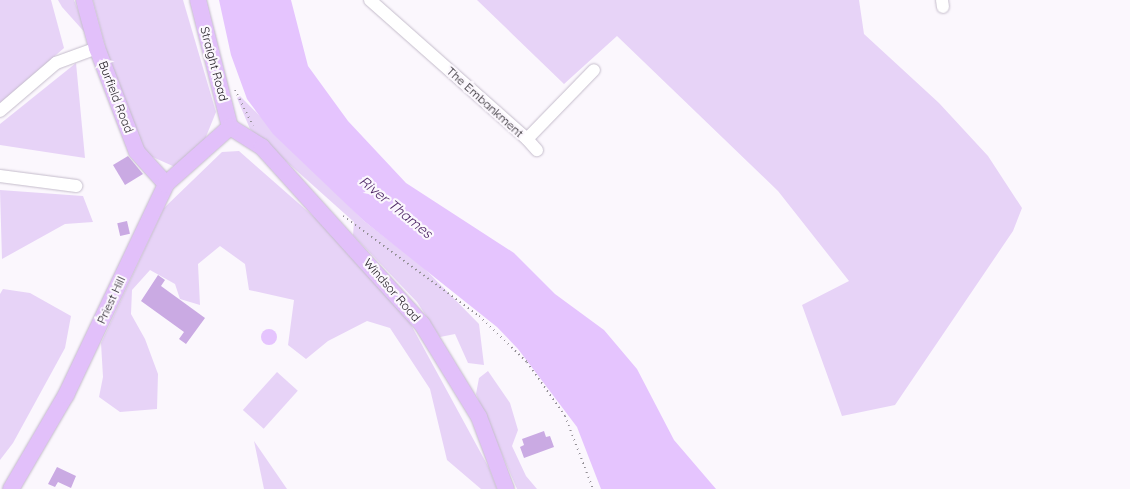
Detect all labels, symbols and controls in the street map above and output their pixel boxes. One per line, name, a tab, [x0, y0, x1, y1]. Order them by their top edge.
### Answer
street label: Straight Road	[197, 25, 231, 103]
street label: Burfield Road	[96, 59, 136, 135]
street label: The Embankment	[444, 64, 526, 140]
water label: River Thames	[356, 172, 436, 242]
street label: Windsor Road	[361, 255, 423, 325]
street label: Priest Hill	[94, 274, 128, 326]

